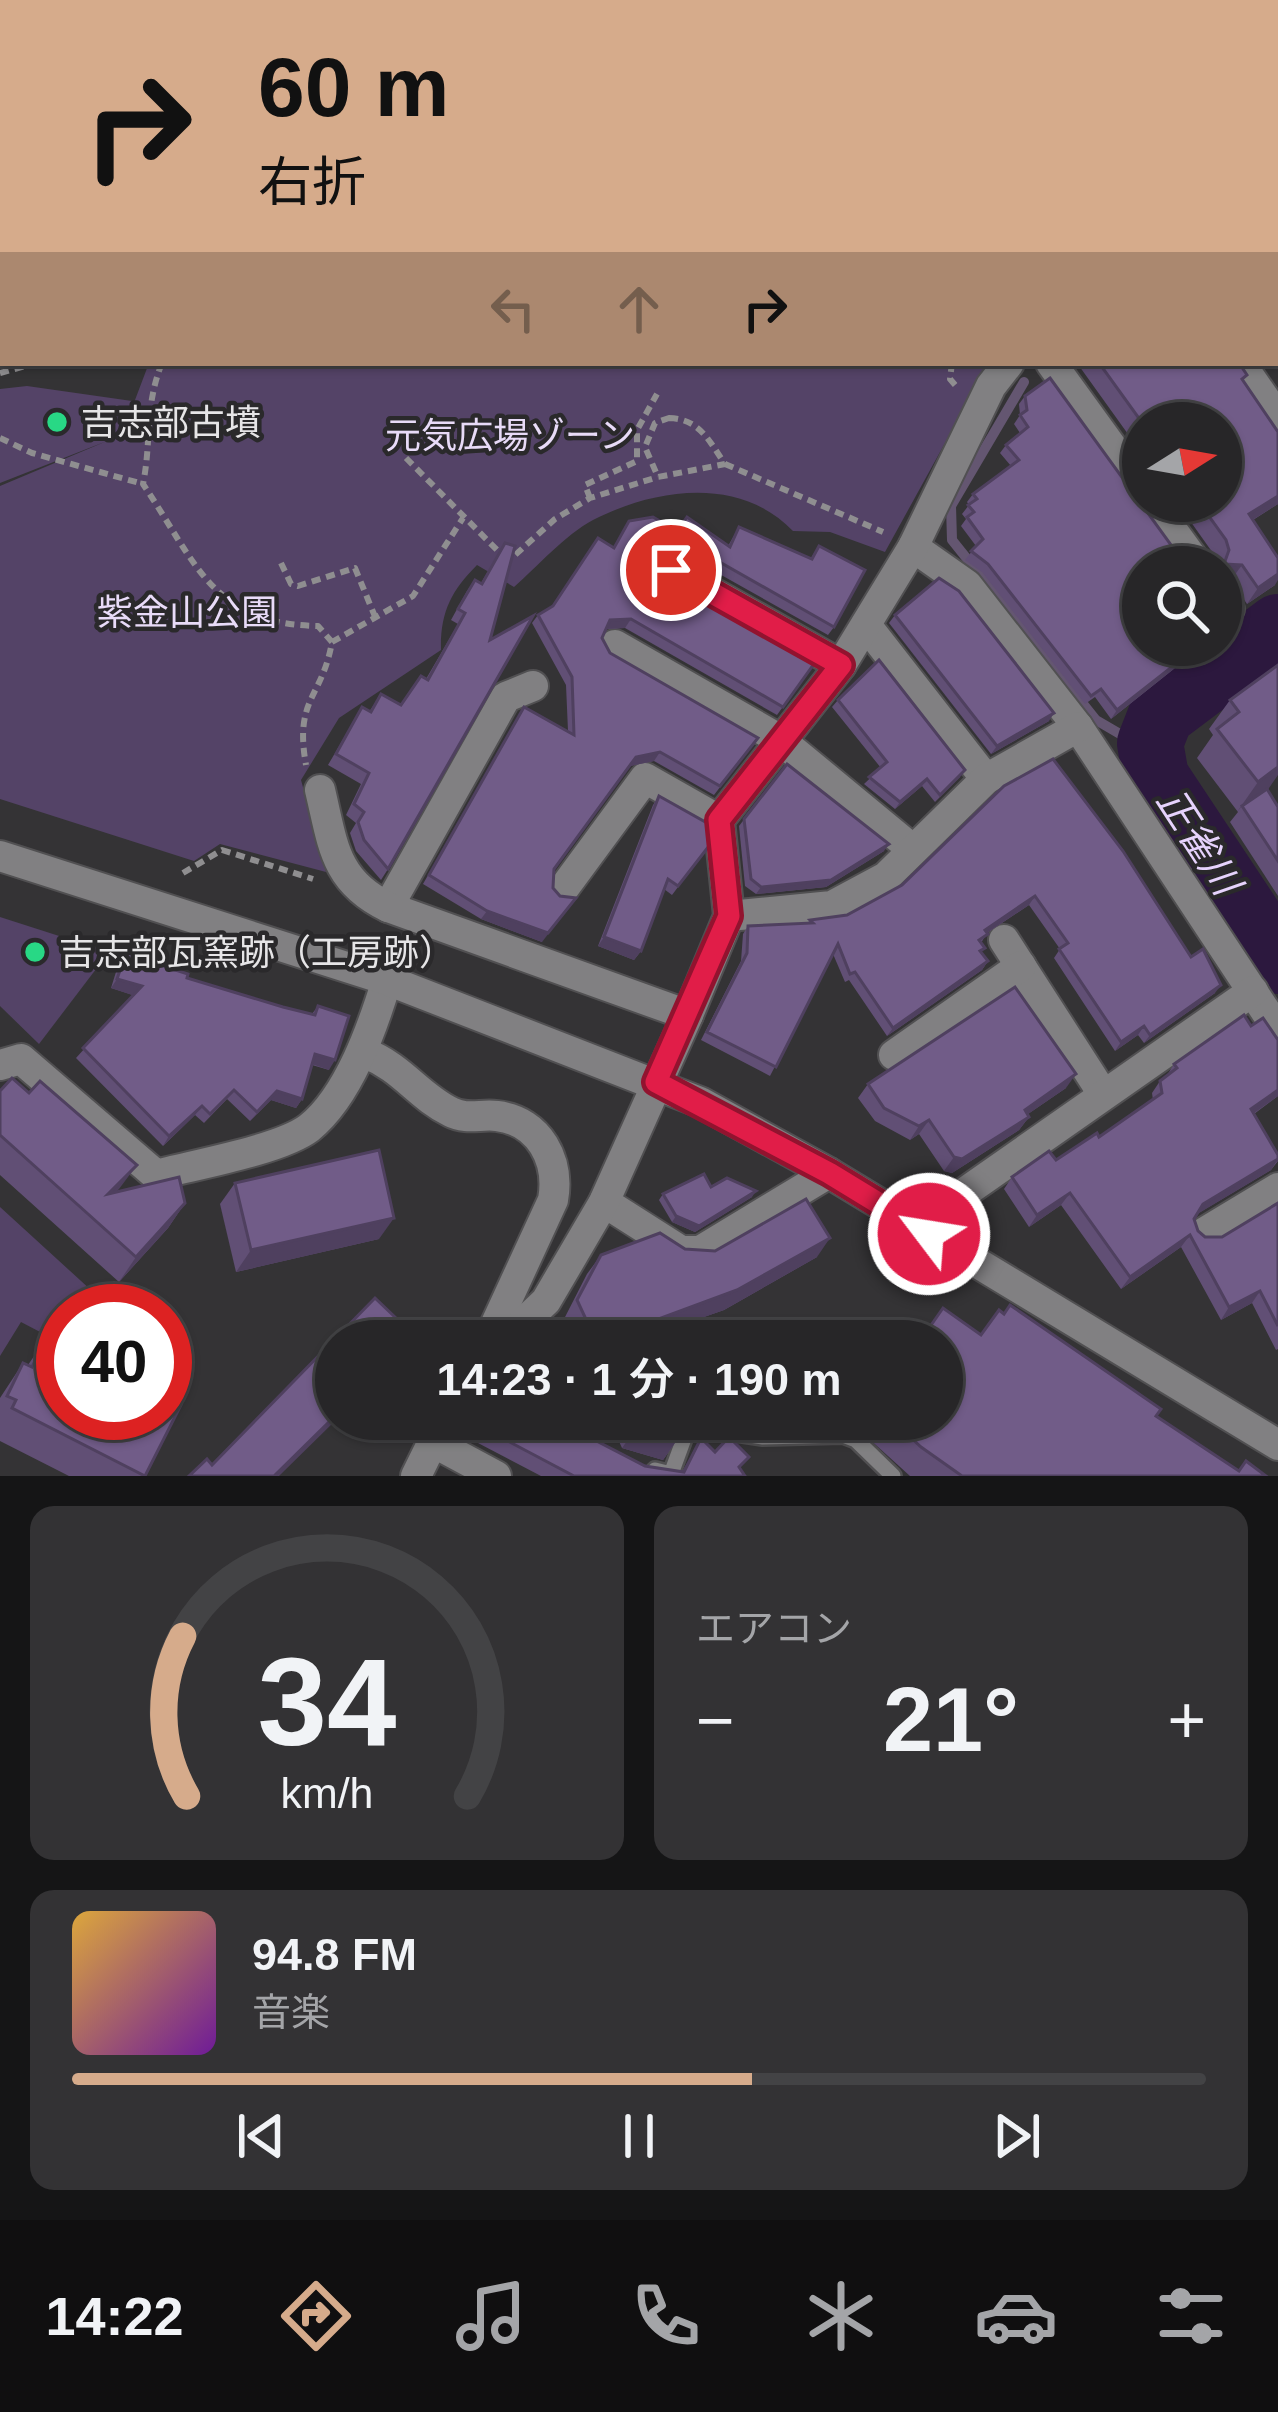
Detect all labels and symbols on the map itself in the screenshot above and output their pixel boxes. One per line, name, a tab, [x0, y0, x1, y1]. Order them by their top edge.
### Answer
place label: 吉志部古墳	[81, 402, 261, 443]
north arrow	[1122, 402, 1242, 522]
marker: 吉志部古墳	[44, 409, 70, 435]
park label: 元気広場ゾーン	[385, 415, 635, 456]
pin	[620, 519, 722, 621]
park label: 紫金山公園	[97, 592, 277, 633]
water label: 正雀川	[1149, 780, 1251, 905]
place label: 吉志部瓦窯跡（工房跡）	[59, 932, 455, 973]
marker: 吉志部瓦窯跡（工房跡）	[22, 939, 48, 965]
position arrow	[866, 1171, 992, 1297]
speed limit sign: 40	[36, 1284, 192, 1440]

